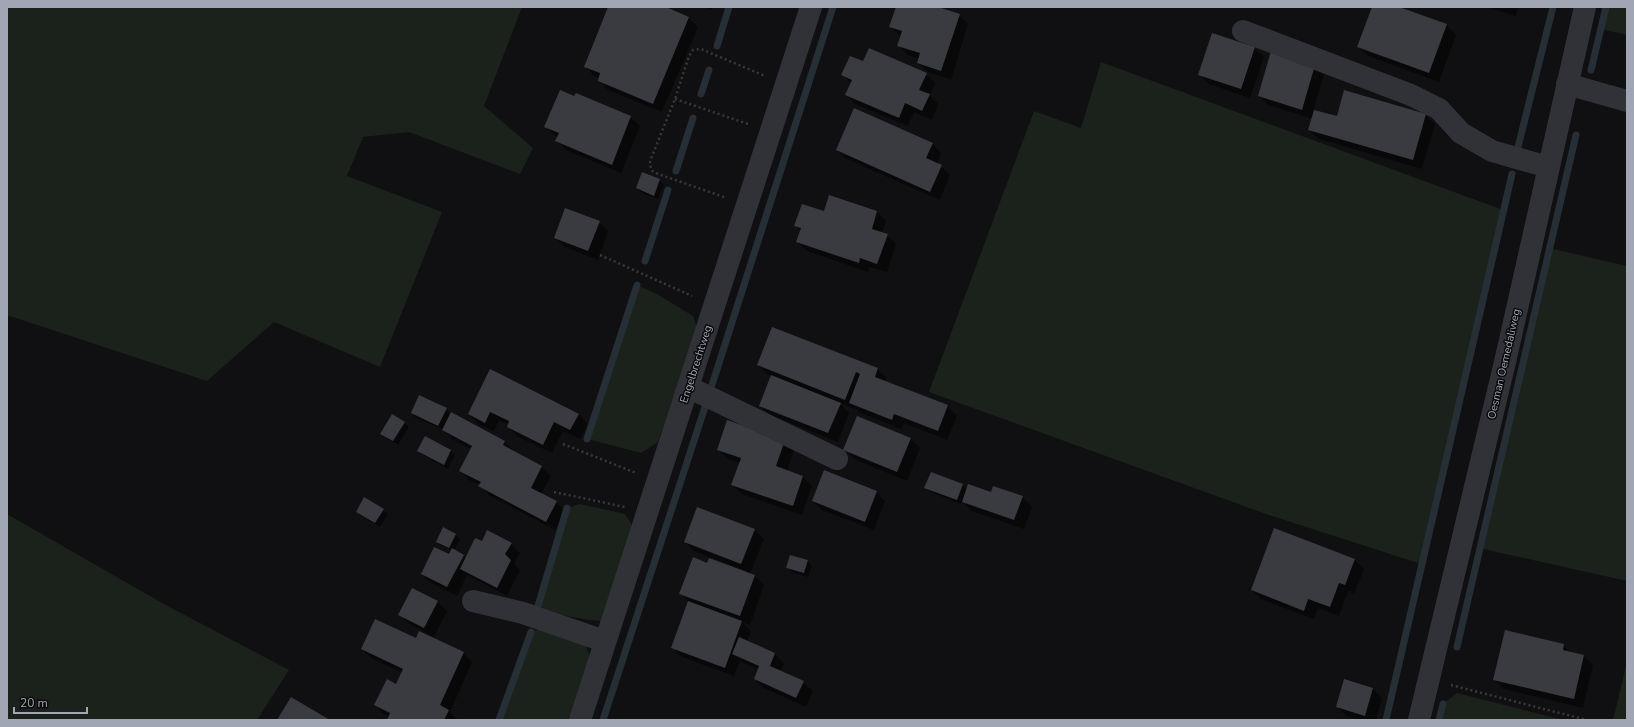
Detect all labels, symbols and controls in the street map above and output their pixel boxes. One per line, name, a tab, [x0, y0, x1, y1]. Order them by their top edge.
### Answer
street label: Oesman Oemedaliweg	[1484, 307, 1524, 421]
street label: Engelbrechtweg	[676, 323, 716, 405]
scale bar	[14, 689, 87, 715]
text: 20 m	[20, 695, 48, 711]

